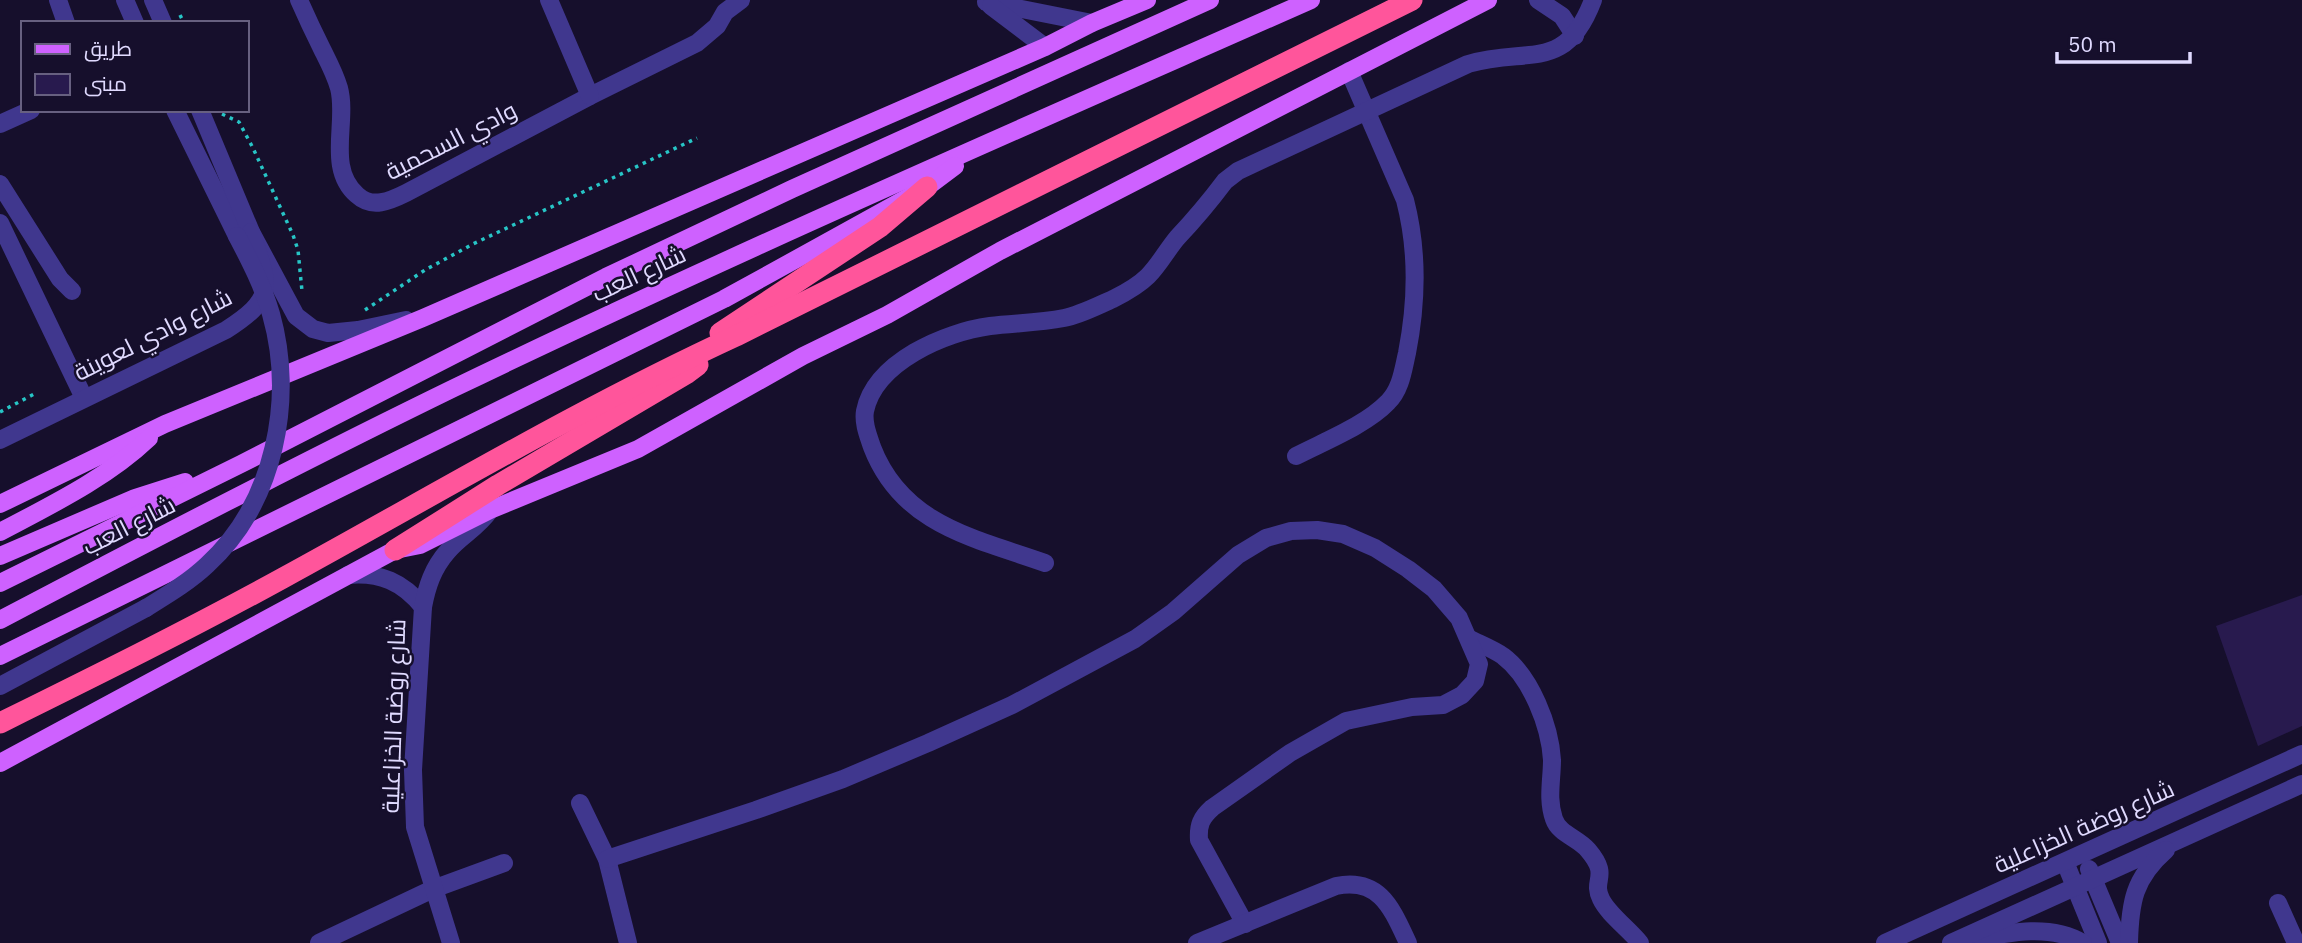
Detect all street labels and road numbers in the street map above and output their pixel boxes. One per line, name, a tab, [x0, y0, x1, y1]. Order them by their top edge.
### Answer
street label: وادي السحمية	[379, 93, 523, 190]
street label: شارع العب	[586, 237, 691, 310]
street label: شارع وادي لعوينة	[68, 280, 238, 390]
street label: شارع العب	[77, 488, 181, 563]
street label: شارع روضة الخزاعلية	[374, 618, 413, 814]
street label: شارع روضة الخزاعلية	[1988, 772, 2179, 881]

